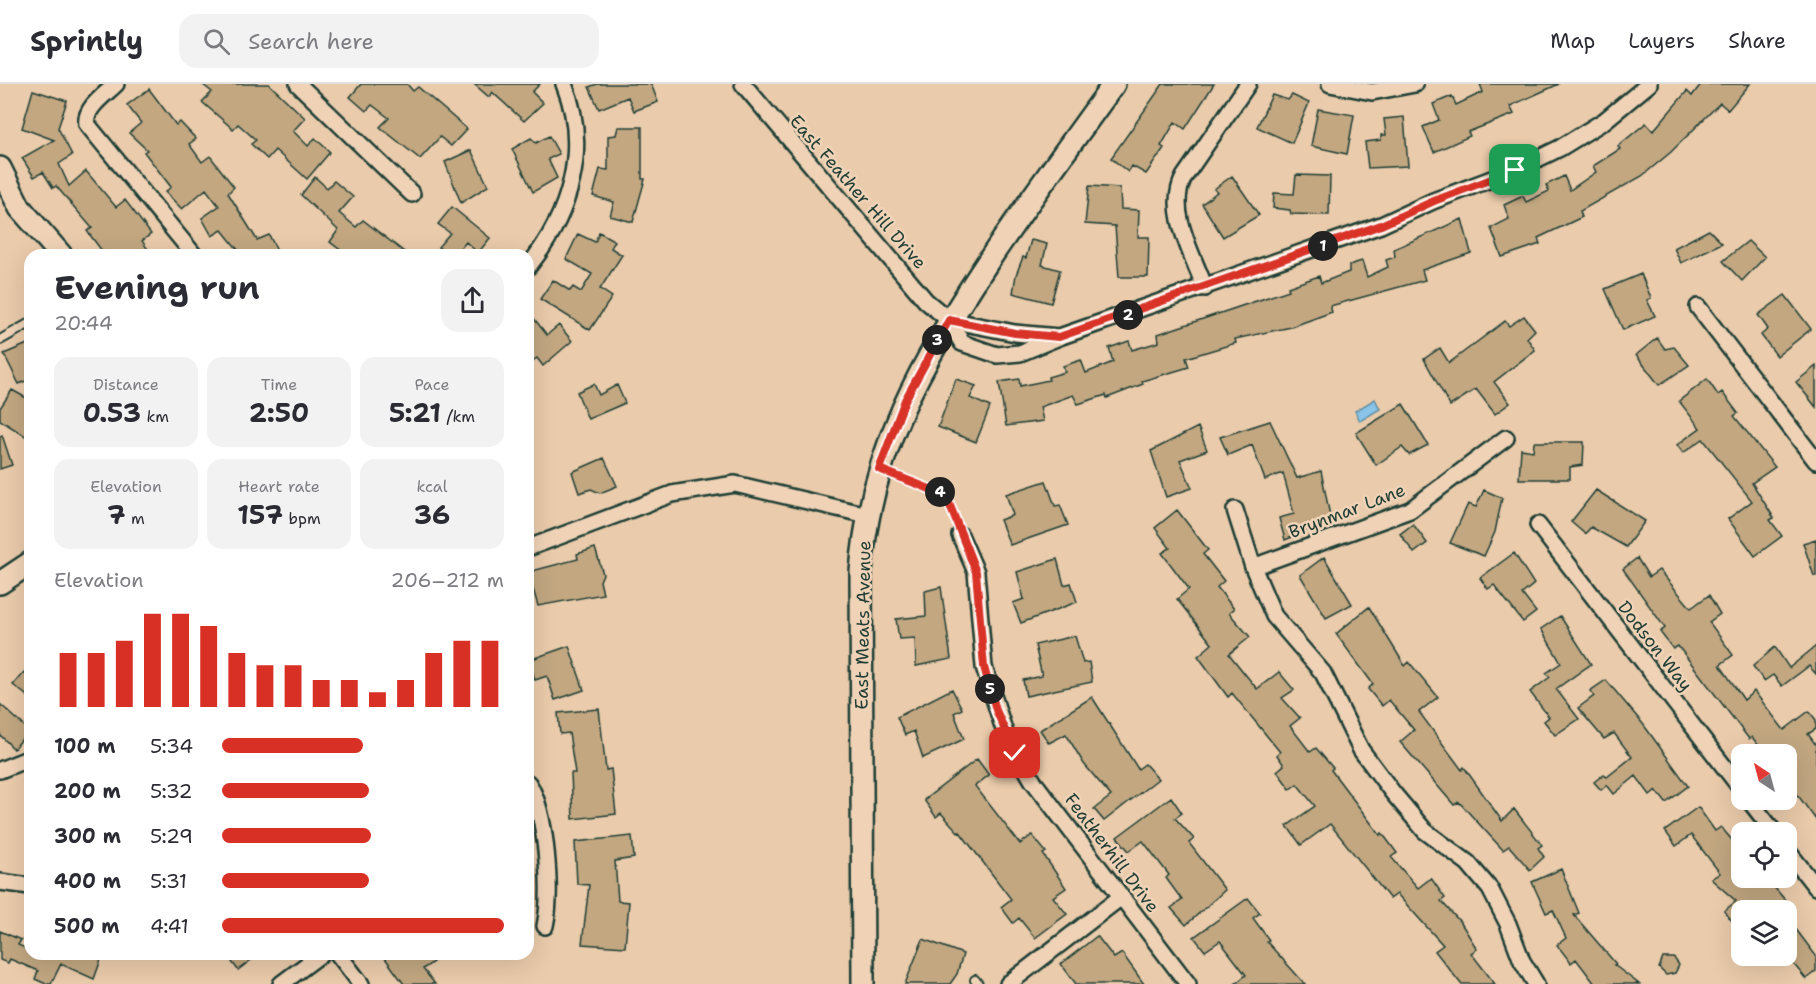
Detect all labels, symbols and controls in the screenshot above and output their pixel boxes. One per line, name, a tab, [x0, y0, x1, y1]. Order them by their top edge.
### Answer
search box	[179, 14, 599, 68]
text: Sprintly	[30, 22, 143, 60]
icon: search	[200, 25, 233, 58]
text: Search here	[248, 27, 374, 56]
text: Map	[1550, 27, 1595, 55]
text: Layers	[1628, 27, 1695, 55]
text: Share	[1728, 27, 1786, 55]
street label: East Feather Hill Drive	[784, 110, 932, 274]
pin	[1489, 144, 1540, 195]
icon: arrive	[1498, 153, 1531, 186]
pin: 1	[1308, 231, 1338, 261]
text: 1	[1319, 235, 1327, 256]
text: Evening run	[54, 265, 260, 310]
button: share	[441, 269, 504, 332]
pin: 2	[1113, 300, 1143, 330]
text: 2	[1122, 304, 1134, 325]
text: 20:44	[54, 310, 113, 336]
pin: 3	[922, 325, 952, 355]
text: 3	[931, 329, 943, 350]
text: Distance	[93, 374, 159, 395]
text: Time	[261, 374, 297, 395]
text: Pace	[414, 374, 450, 395]
text: 0.53	[83, 395, 141, 430]
text: 2:50	[249, 395, 309, 430]
text: 5:21	[389, 395, 441, 430]
text: km	[141, 406, 169, 427]
text: /km	[441, 406, 475, 427]
text: Elevation	[90, 476, 162, 497]
text: Heart rate	[238, 476, 320, 497]
text: kcal	[416, 476, 448, 497]
pin: 4	[925, 477, 955, 507]
street label: Brynmar Lane	[1285, 478, 1409, 544]
text: 4	[934, 481, 946, 502]
text: 7	[107, 497, 125, 532]
text: 157	[237, 497, 283, 532]
text: 36	[414, 497, 450, 532]
text: m	[125, 508, 145, 529]
text: bpm	[283, 508, 321, 529]
street label: East Meats Avenue	[850, 540, 876, 710]
text: Elevation	[54, 567, 144, 593]
text: 206–212 m	[391, 567, 504, 593]
street label: Dodson Way	[1612, 596, 1698, 696]
pin: 5	[975, 674, 1005, 704]
text: 5	[985, 678, 995, 699]
pin	[989, 727, 1040, 778]
text: 100 m	[54, 733, 116, 759]
text: 5:34	[150, 733, 193, 759]
icon: check	[998, 736, 1031, 769]
north arrow	[1731, 744, 1797, 810]
map controls	[1731, 744, 1797, 966]
text: 200 m	[54, 778, 121, 804]
text: 5:32	[150, 778, 193, 804]
street label: Featherhill Drive	[1059, 788, 1165, 918]
button: locate	[1731, 822, 1797, 888]
text: 300 m	[54, 823, 121, 849]
text: 5:29	[150, 823, 193, 849]
text: 400 m	[54, 868, 121, 894]
text: 5:31	[150, 868, 187, 894]
button: layers	[1731, 900, 1797, 966]
text: 500 m	[54, 913, 120, 939]
text: 4:41	[150, 913, 189, 939]

